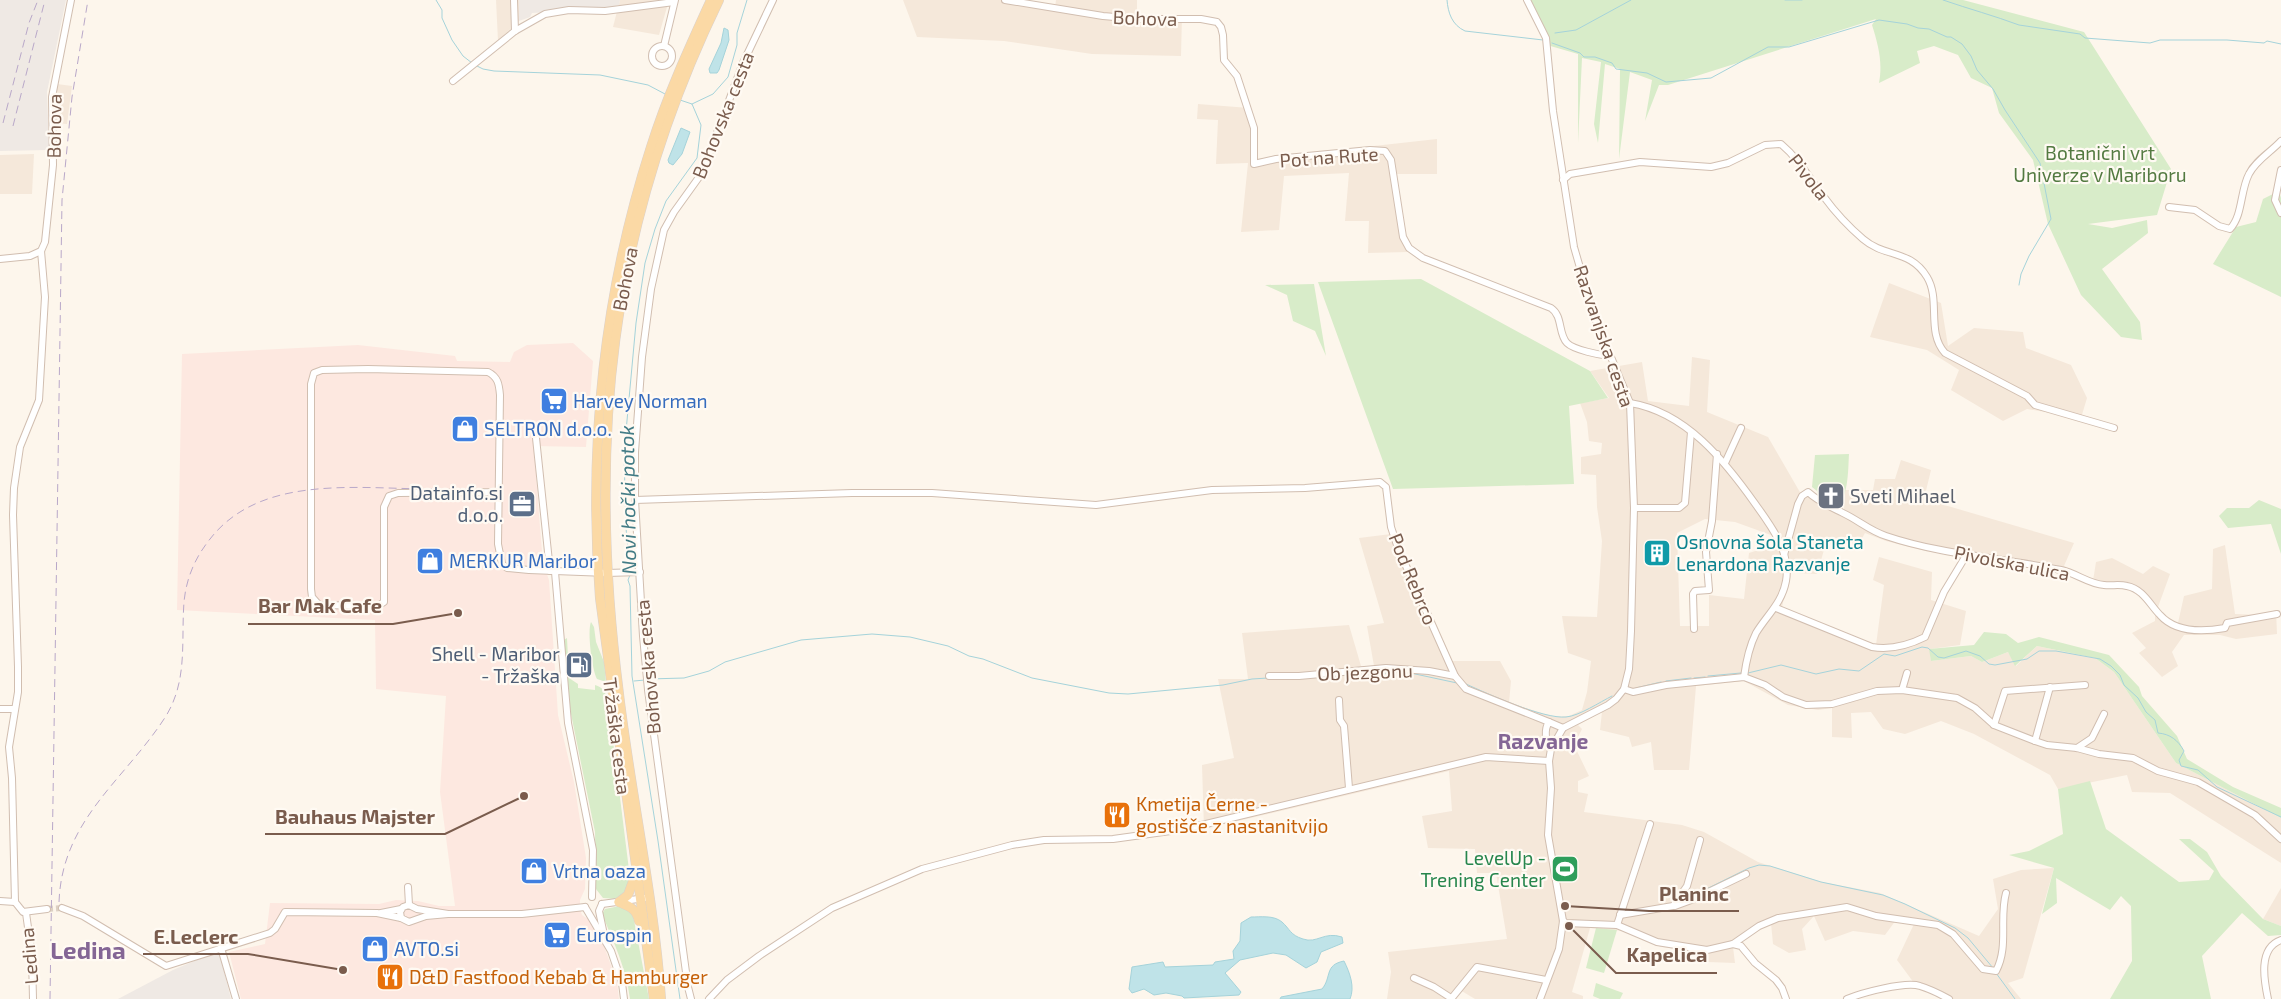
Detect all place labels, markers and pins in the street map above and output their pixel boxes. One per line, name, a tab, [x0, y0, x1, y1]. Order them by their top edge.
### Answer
supermarket icon: Harvey Norman	[539, 386, 569, 416]
place label: Harvey Norman	[573, 389, 708, 412]
shop icon: SELTRON d.o.o.	[450, 414, 480, 444]
place label: SELTRON d.o.o.	[484, 417, 612, 440]
place label: Datainfo.si d.o.o.	[410, 481, 503, 526]
church icon: Sveti Mihael	[1816, 481, 1846, 511]
place label: Sveti Mihael	[1850, 484, 1956, 507]
office icon: Datainfo.si d.o.o.	[507, 489, 537, 519]
place label: Osnovna šola Staneta Lenardona Razvanje	[1676, 530, 1864, 575]
building icon: Osnovna šola Staneta Lenardona Razvanje	[1642, 538, 1672, 568]
shop icon: MERKUR Maribor	[415, 546, 445, 576]
place label: MERKUR Maribor	[449, 549, 597, 572]
callout: Bar Mak Cafe	[248, 589, 393, 624]
place label: Shell - Maribor - Tržaška	[432, 642, 560, 687]
fuel station icon: Shell - Maribor - Tržaška	[564, 650, 594, 680]
place label: Kmetija Černe - gostišče z nastanitvijo	[1136, 792, 1328, 837]
callout: Bauhaus Majster	[265, 799, 445, 834]
restaurant icon: Kmetija Černe - gostišče z nastanitvijo	[1102, 800, 1132, 830]
place label: LevelUp - Trening Center	[1420, 846, 1546, 891]
sports icon: LevelUp - Trening Center	[1550, 854, 1580, 884]
shop icon: Vrtna oaza	[519, 856, 549, 886]
place label: Vrtna oaza	[553, 859, 646, 882]
callout: Planinc	[1649, 876, 1739, 911]
callout: E.Leclerc	[143, 919, 248, 954]
supermarket icon: Eurospin	[542, 920, 572, 950]
place label: Eurospin	[576, 923, 652, 946]
shop icon: AVTO.si	[360, 934, 390, 964]
place label: AVTO.si	[394, 937, 459, 960]
callout: Kapelica	[1616, 938, 1717, 973]
restaurant icon: D&D Fastfood Kebab & Hamburger	[375, 962, 405, 992]
place label: D&D Fastfood Kebab & Hamburger	[409, 965, 708, 988]

